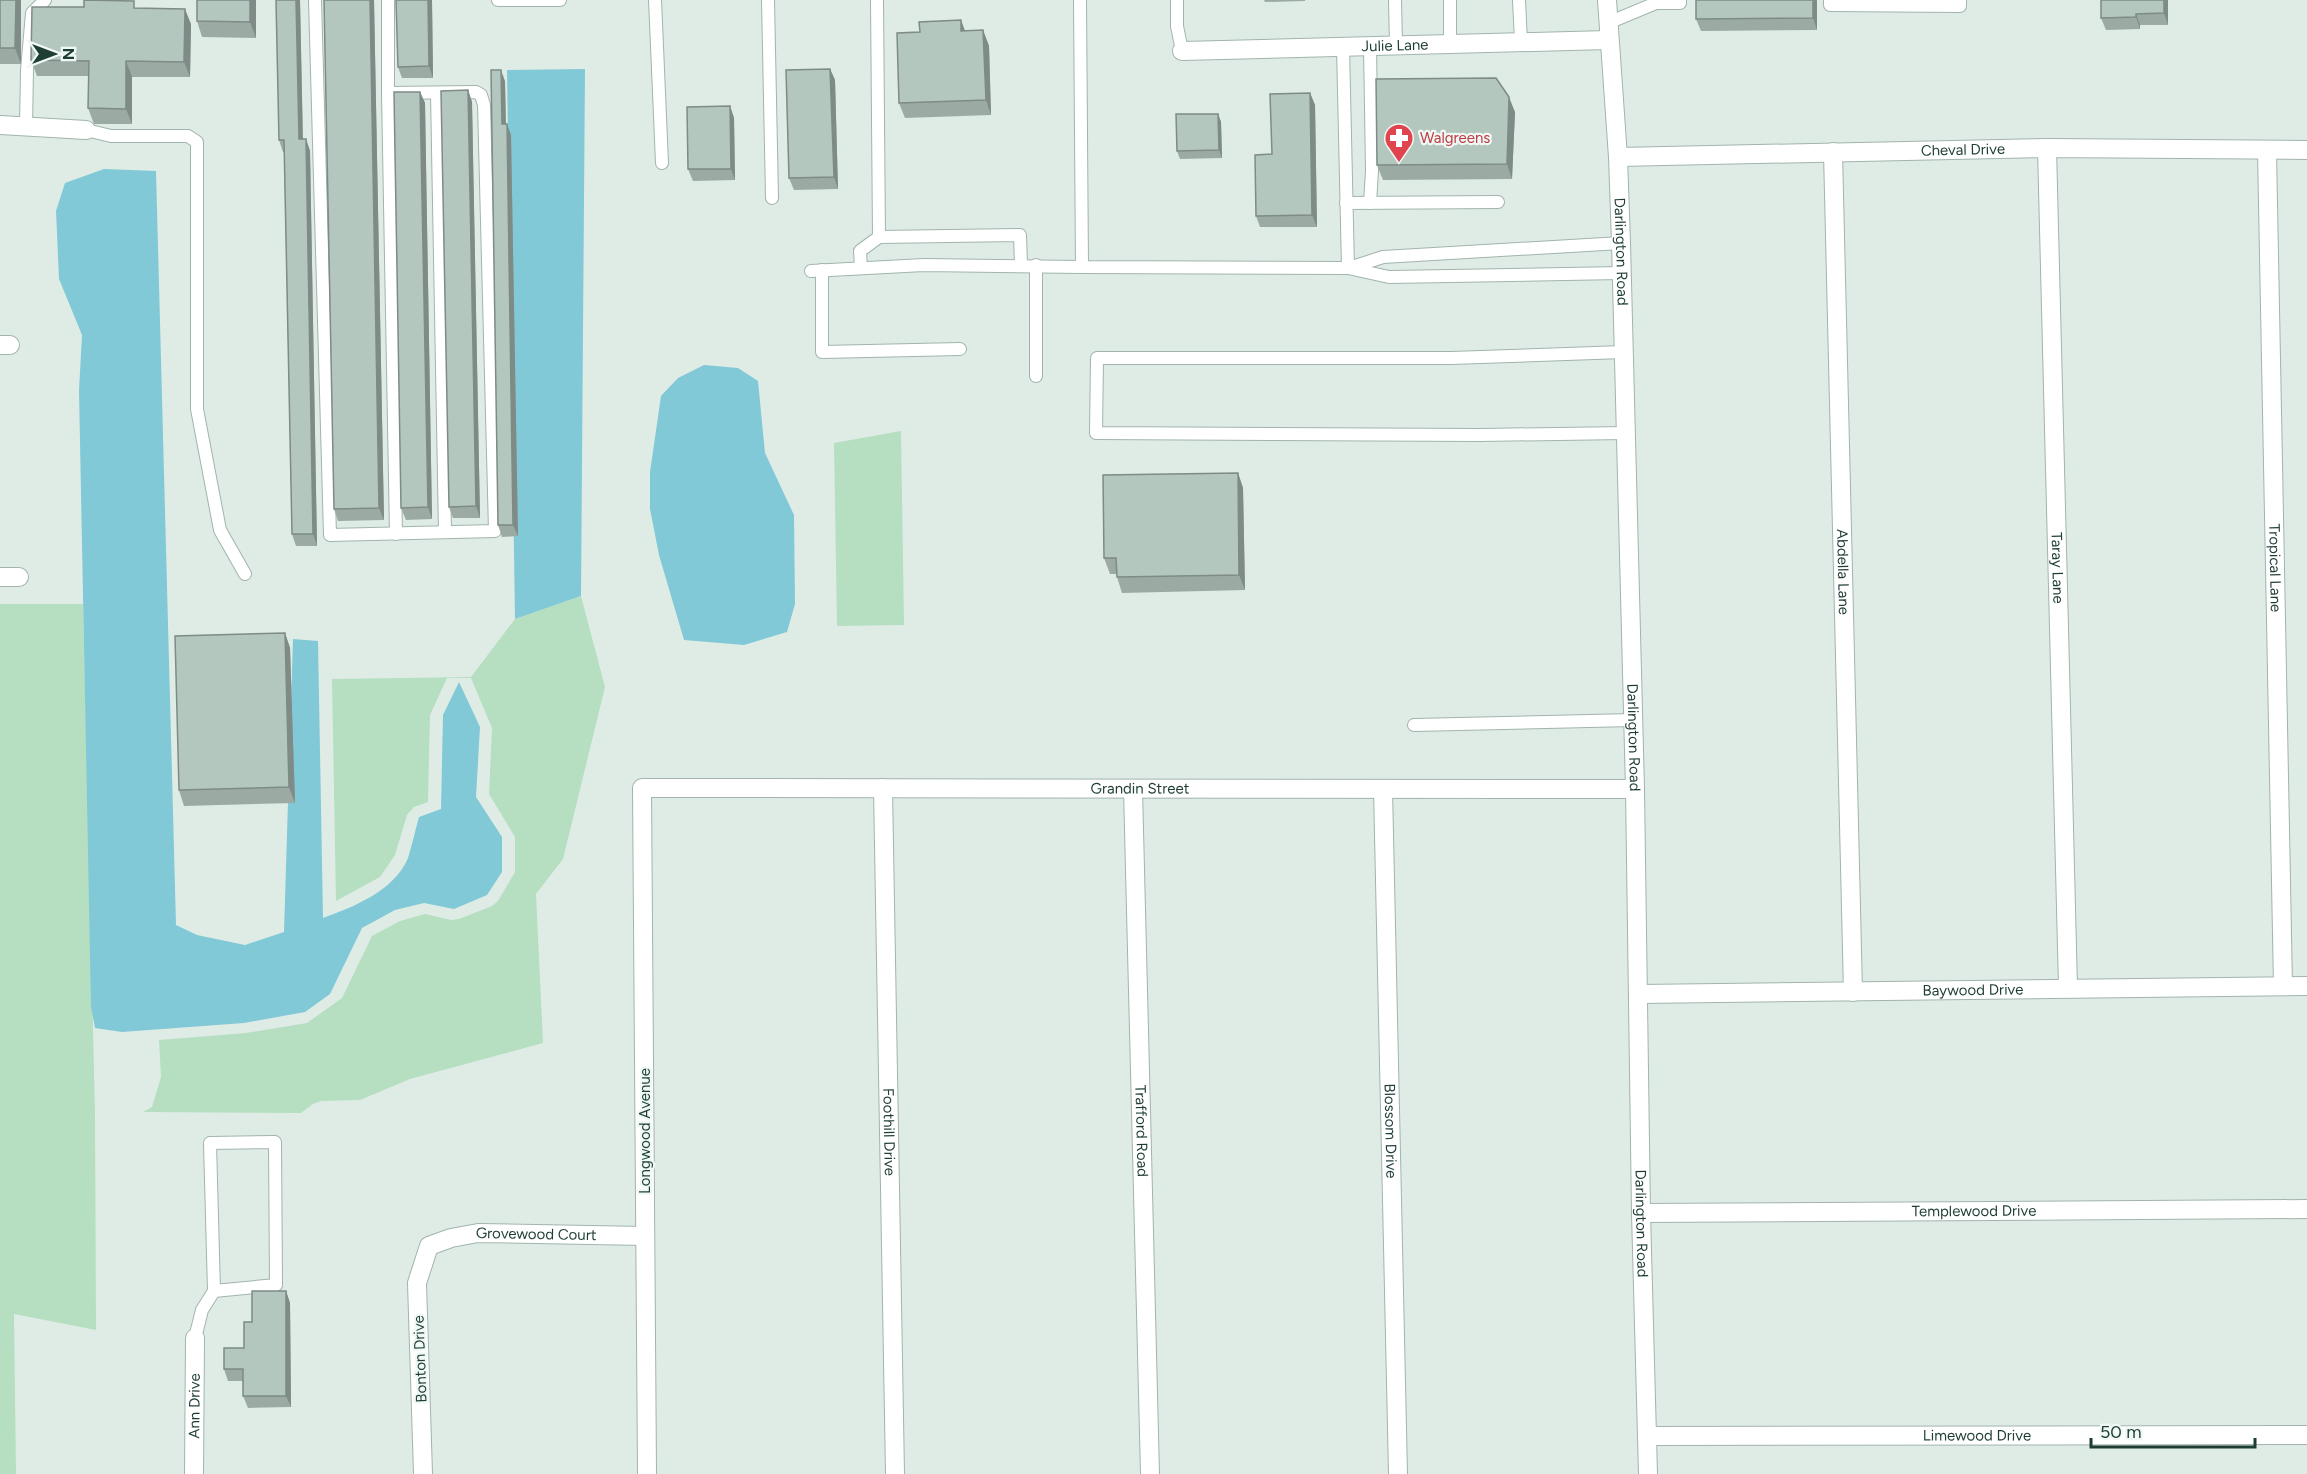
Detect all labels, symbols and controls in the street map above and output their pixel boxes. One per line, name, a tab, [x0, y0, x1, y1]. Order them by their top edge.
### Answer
north arrow	[24, 24, 84, 84]
street label: Julie Lane	[1361, 36, 1429, 55]
text: N	[59, 48, 78, 60]
pharmacy icon: Walgreens	[1383, 122, 1415, 164]
place label: Walgreens	[1420, 129, 1490, 147]
street label: Cheval Drive	[1921, 140, 2005, 160]
street label: Darlington Road	[1610, 197, 1632, 306]
street label: Tropical Lane	[2265, 523, 2285, 612]
street label: Abdella Lane	[1833, 529, 1853, 615]
street label: Taray Lane	[2048, 532, 2067, 604]
street label: Darlington Road	[1623, 683, 1644, 792]
street label: Grandin Street	[1091, 779, 1190, 798]
street label: Baywood Drive	[1922, 980, 2024, 1000]
street label: Longwood Avenue	[636, 1068, 654, 1194]
street label: Blossom Drive	[1380, 1083, 1401, 1179]
street label: Trafford Road	[1131, 1085, 1152, 1177]
street label: Foothill Drive	[879, 1088, 899, 1176]
street label: Darlington Road	[1631, 1169, 1652, 1278]
street label: Templewood Drive	[1912, 1202, 2036, 1220]
street label: Grovewood Court	[476, 1224, 597, 1244]
street label: Bonton Drive	[409, 1315, 431, 1403]
street label: Ann Drive	[185, 1373, 204, 1439]
scale bar	[2091, 1411, 2254, 1449]
text: 50 m	[2100, 1421, 2142, 1443]
street label: Limewood Drive	[1923, 1426, 2031, 1445]

